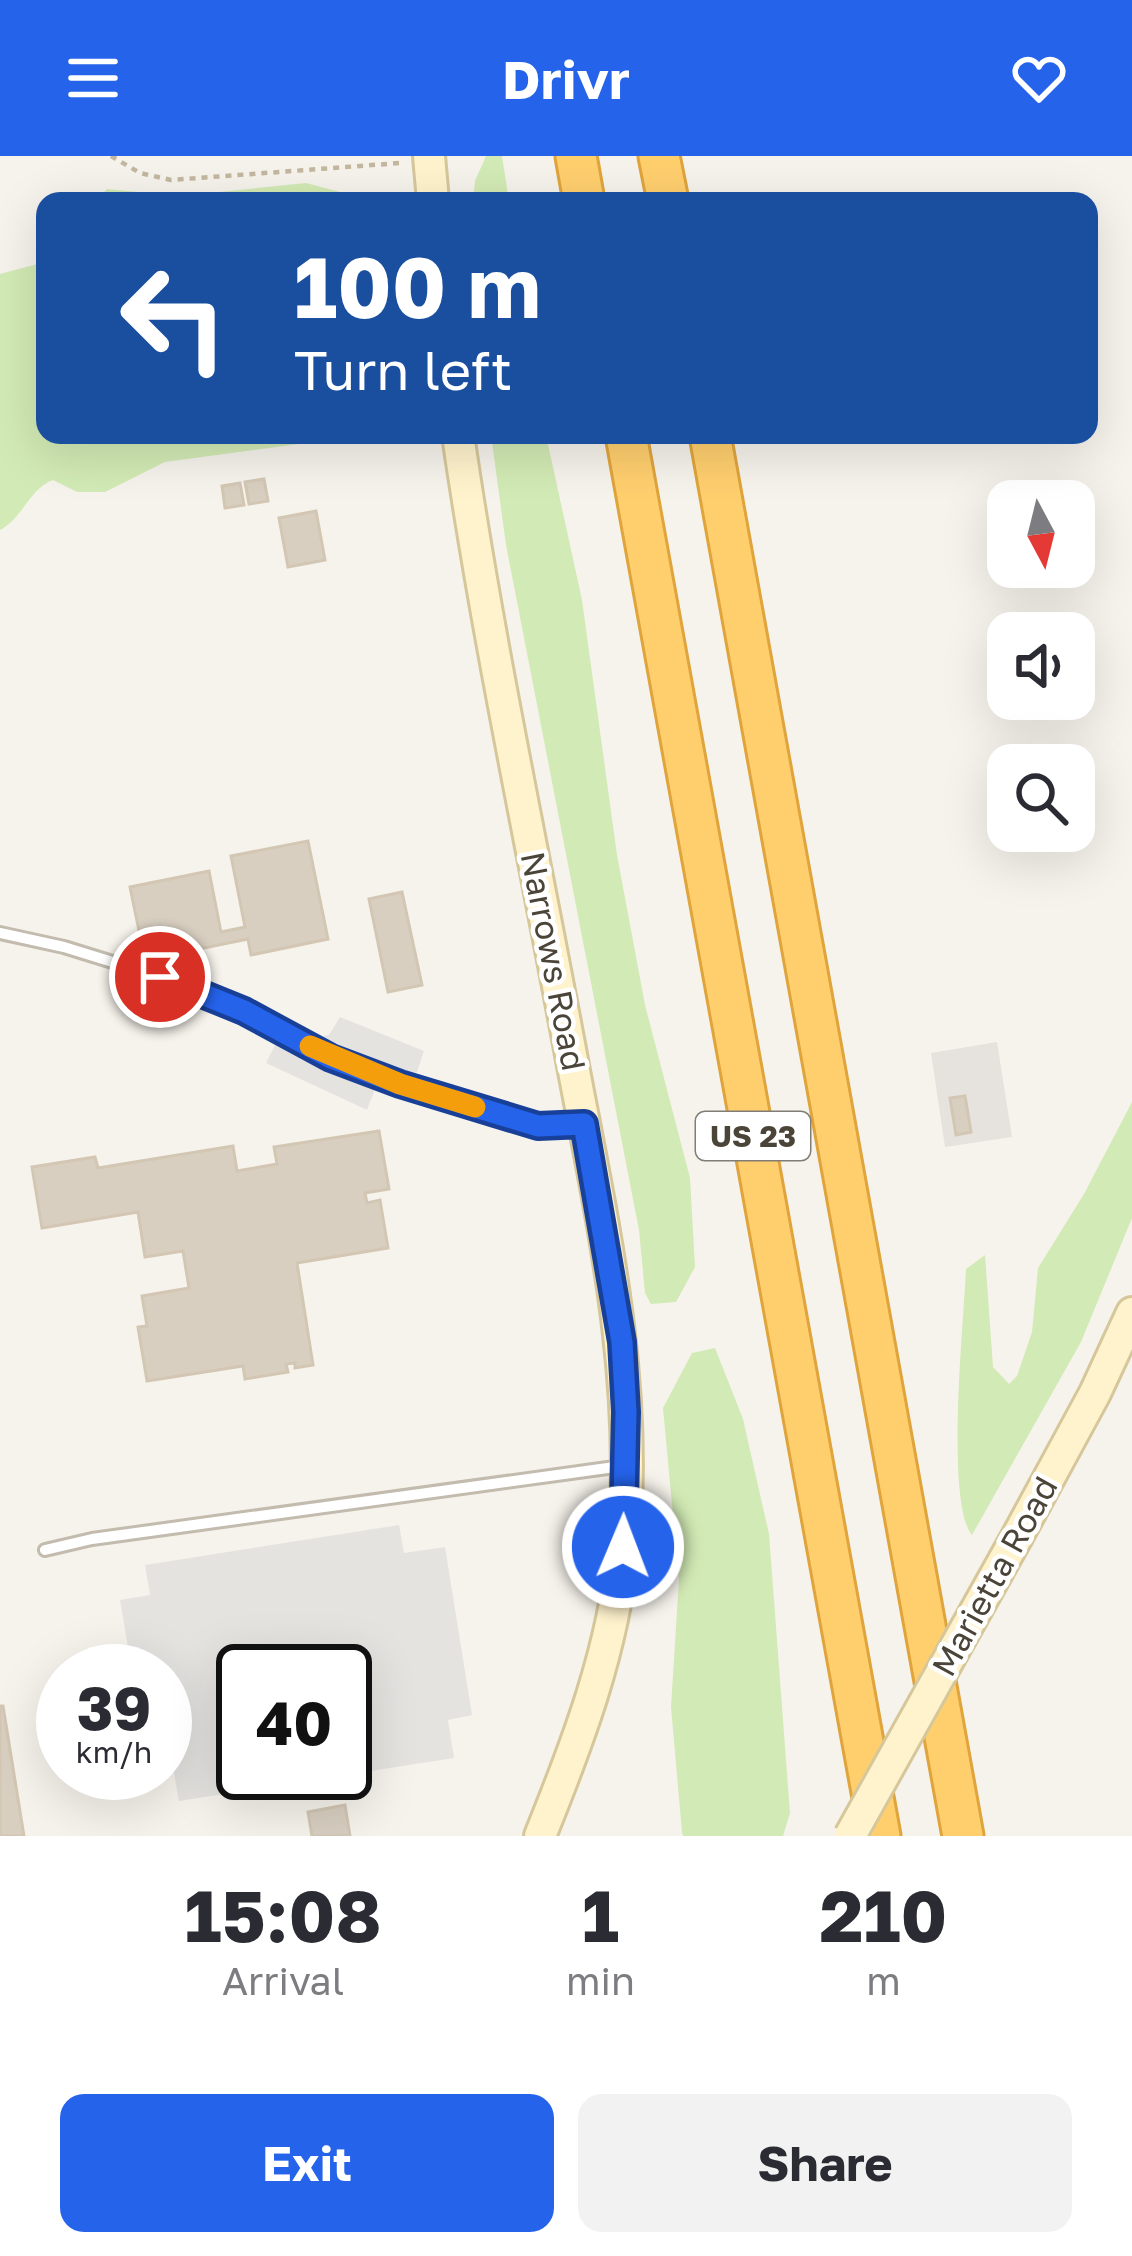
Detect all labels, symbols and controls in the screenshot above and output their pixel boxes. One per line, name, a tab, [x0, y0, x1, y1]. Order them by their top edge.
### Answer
icon: menu	[60, 45, 126, 111]
icon: heart	[1006, 45, 1072, 111]
text: Drivr	[502, 46, 630, 111]
text: 100 m	[294, 236, 541, 336]
icon: left	[96, 240, 252, 396]
text: Turn left	[294, 337, 512, 402]
north arrow	[987, 480, 1095, 588]
map controls	[987, 480, 1095, 852]
button: sound	[987, 612, 1095, 720]
button: search	[987, 744, 1095, 852]
street label: Narrows Road	[514, 848, 594, 1074]
pin	[109, 926, 211, 1028]
icon: arrive	[127, 944, 193, 1010]
road number: US 23	[696, 1112, 810, 1160]
street label: Marietta Road	[923, 1470, 1065, 1682]
position arrow	[560, 1484, 686, 1610]
speed limit sign: 40	[216, 1644, 372, 1800]
text: 39	[77, 1671, 151, 1743]
text: km/h	[76, 1734, 152, 1770]
text: 15:08	[185, 1871, 382, 1958]
text: 1	[582, 1871, 619, 1958]
text: 210	[820, 1871, 947, 1958]
text: Arrival	[222, 1957, 344, 2004]
text: min	[566, 1957, 635, 2004]
text: m	[866, 1957, 901, 2004]
button: Exit	[60, 2094, 554, 2232]
button: Share	[578, 2094, 1072, 2232]

